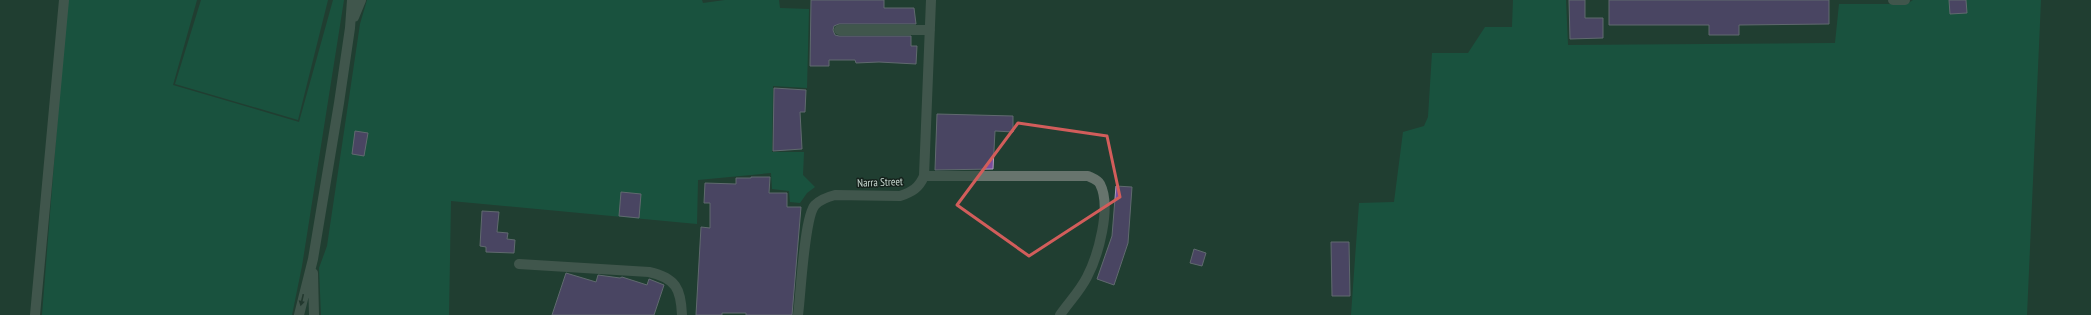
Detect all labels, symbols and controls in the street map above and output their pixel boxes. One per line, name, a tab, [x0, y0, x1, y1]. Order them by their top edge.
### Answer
street label: Narra Street	[857, 174, 903, 190]
one-way arrow	[298, 294, 304, 306]

